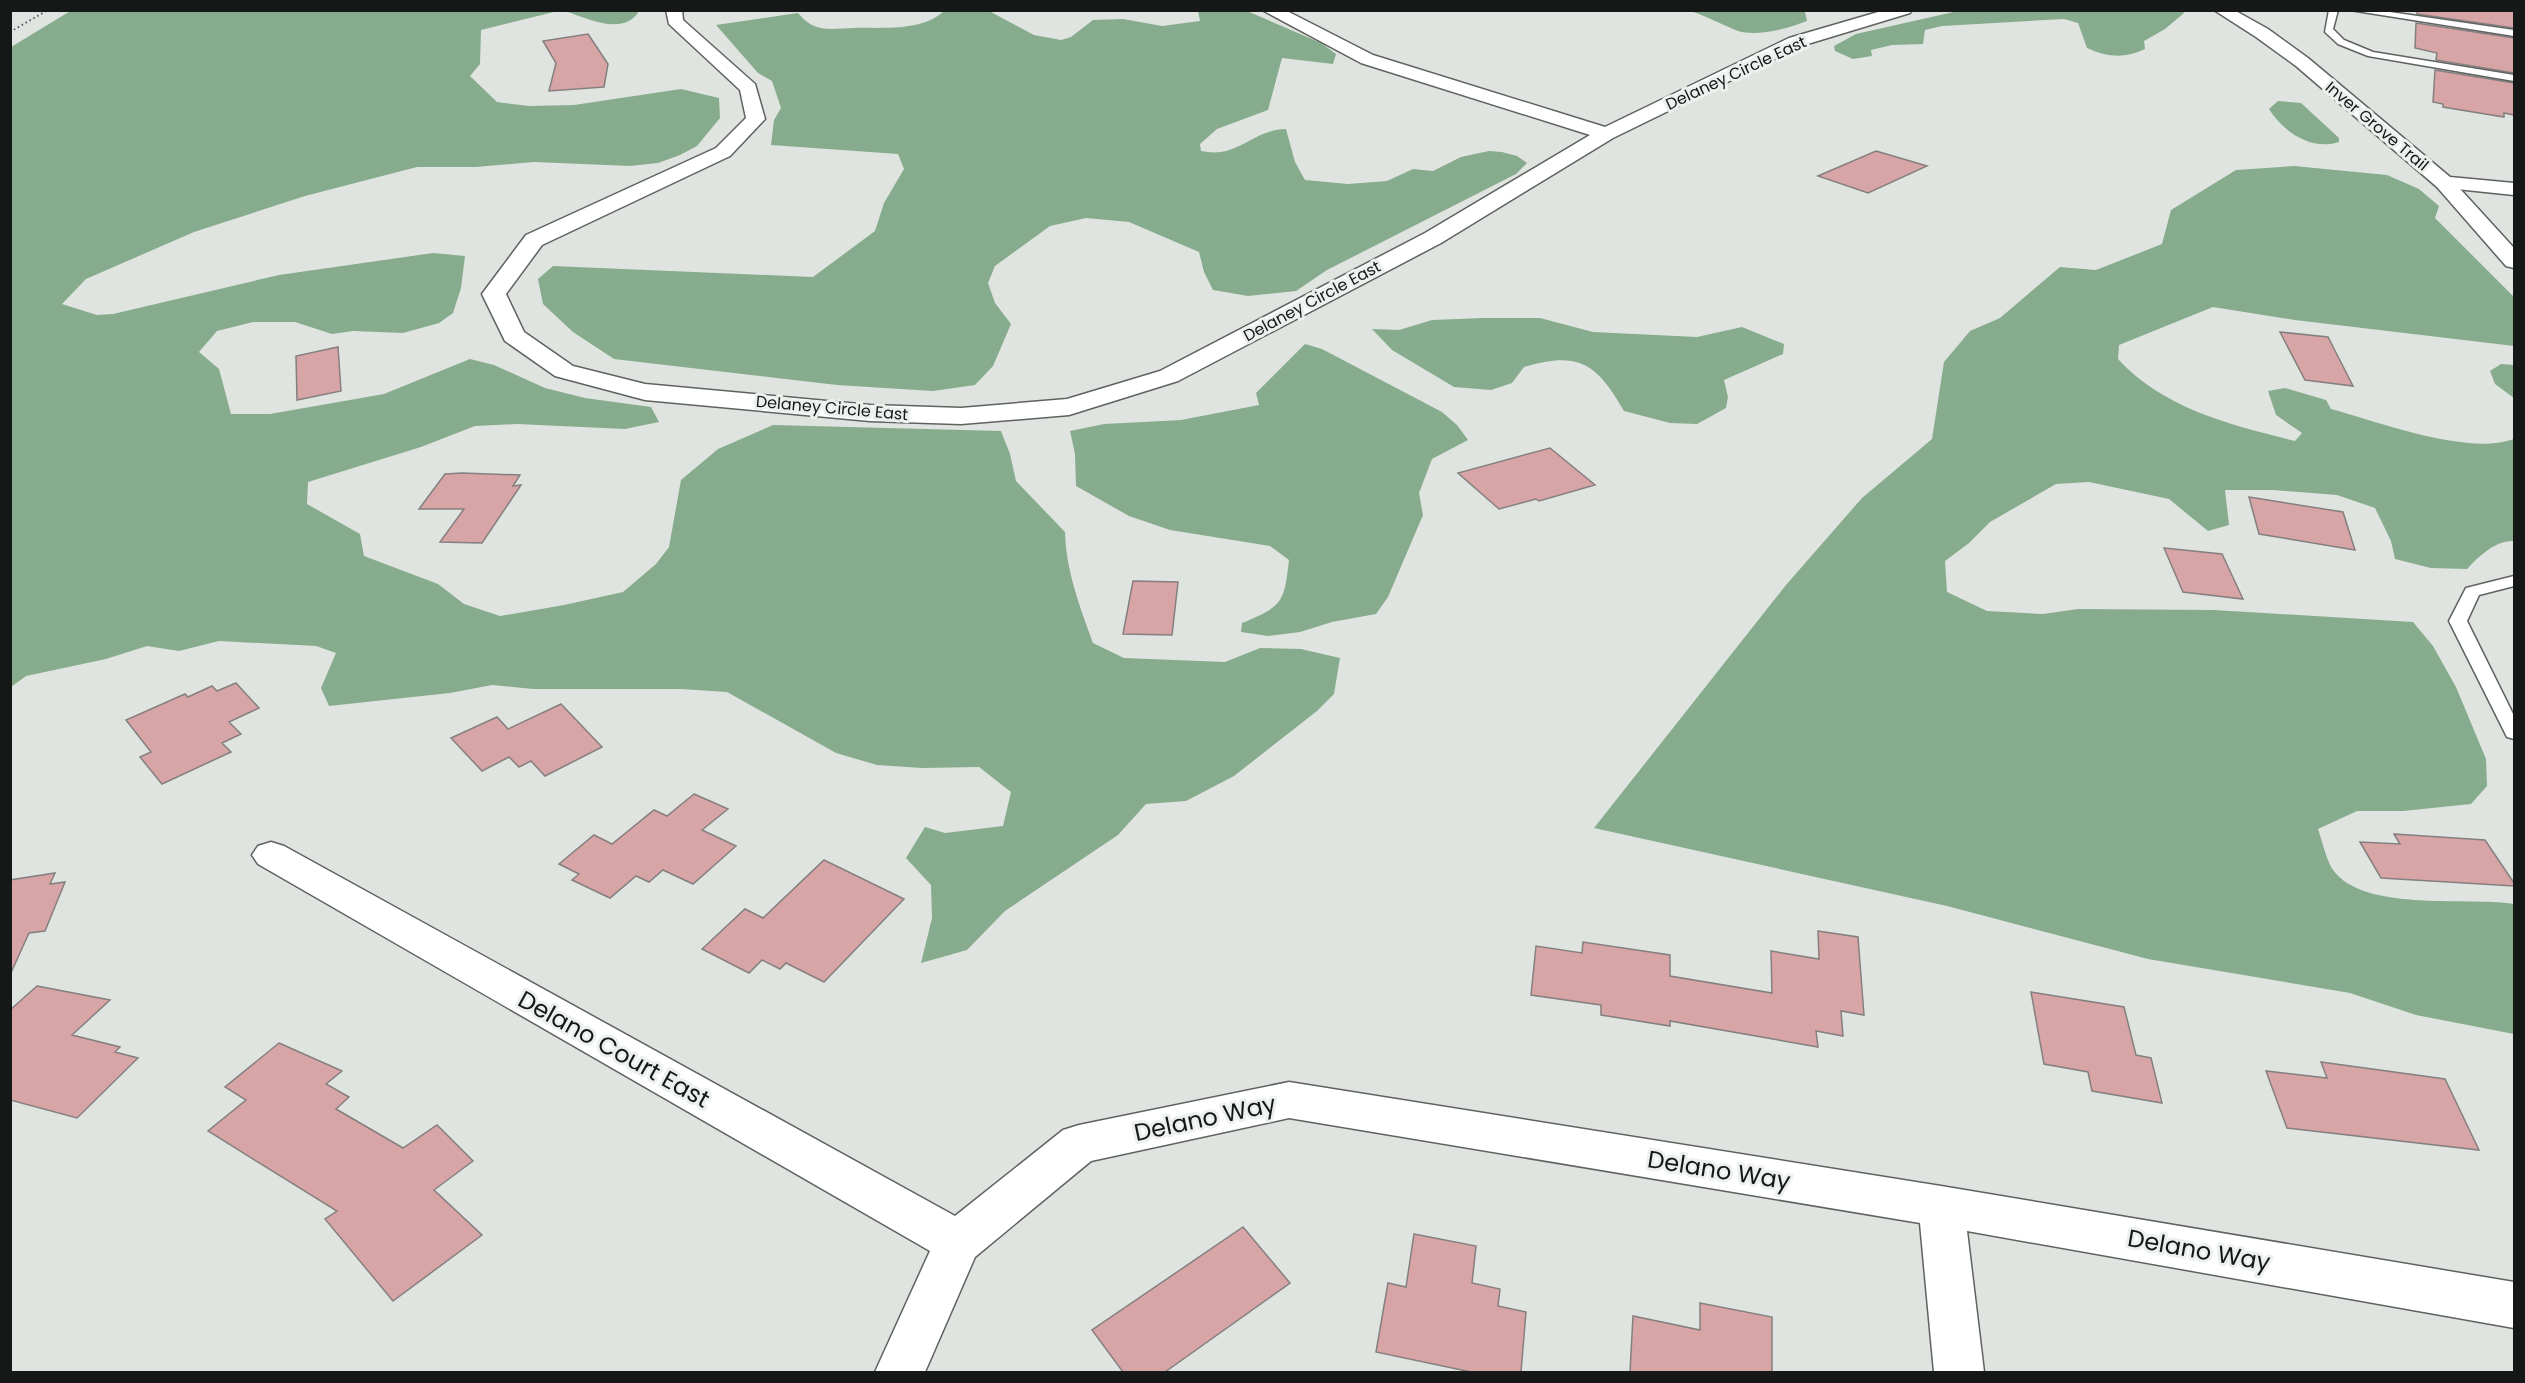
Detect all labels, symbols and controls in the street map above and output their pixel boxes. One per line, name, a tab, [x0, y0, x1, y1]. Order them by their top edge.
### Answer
street label: Delaney Circle East	[1662, 30, 1810, 116]
street label: Inver Grove Trail	[2320, 76, 2434, 176]
street label: Delaney Circle East	[1239, 255, 1385, 347]
street label: Delaney Circle East	[755, 390, 909, 426]
street label: Delano Court East	[512, 983, 716, 1115]
street label: Delano Way	[1131, 1087, 1279, 1149]
street label: Delano Way	[1645, 1142, 1793, 1198]
street label: Delano Way	[2125, 1221, 2273, 1279]

